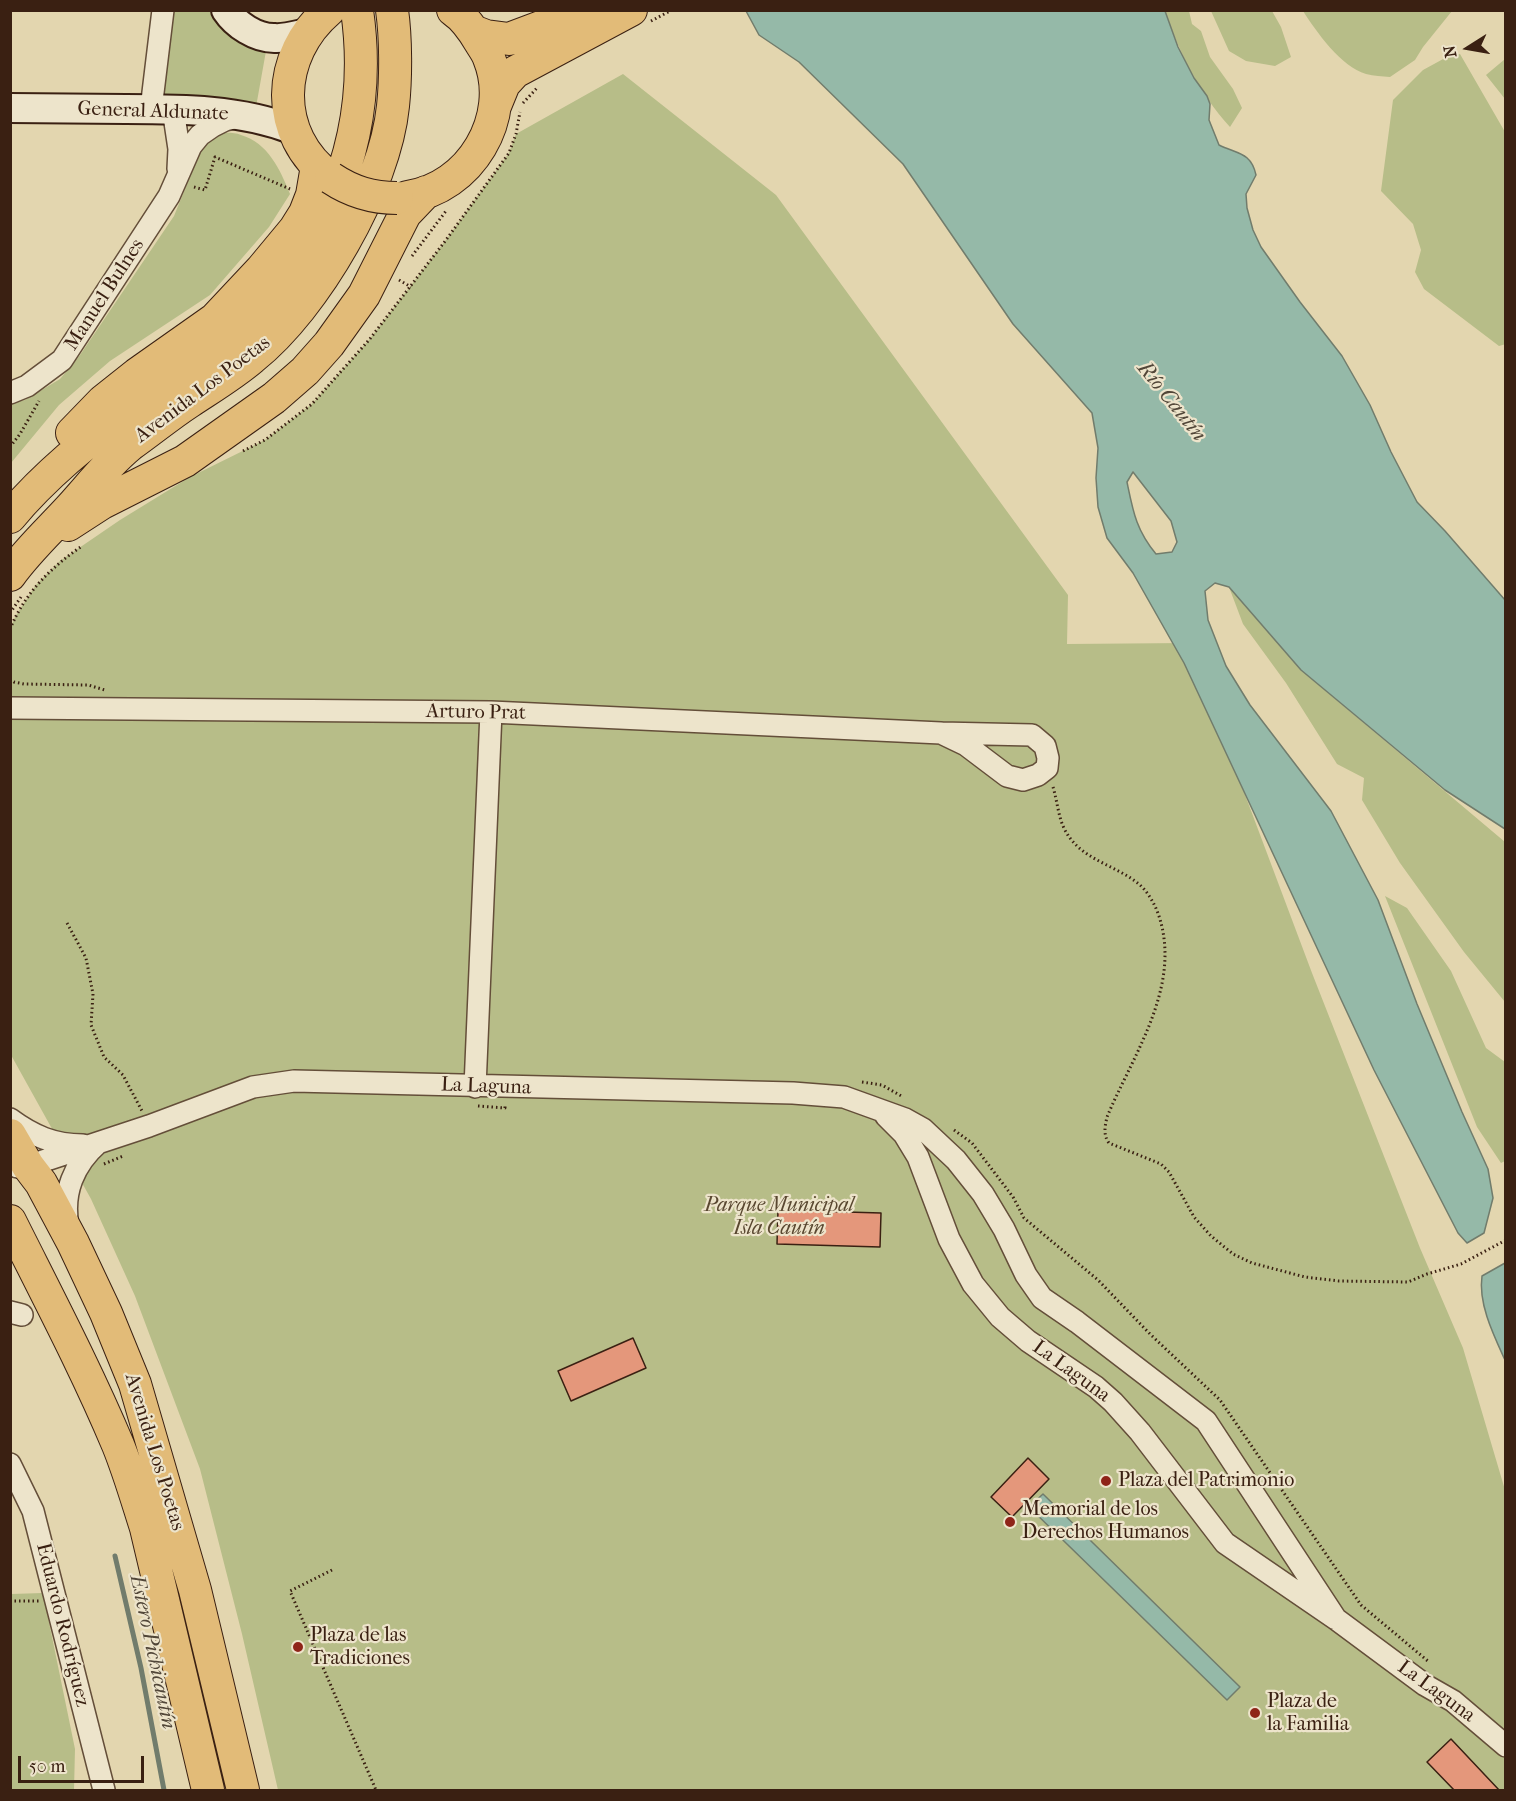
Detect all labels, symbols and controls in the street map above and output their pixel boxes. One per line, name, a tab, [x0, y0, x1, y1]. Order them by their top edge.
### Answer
north arrow	[1438, 18, 1498, 78]
text: N	[1439, 44, 1460, 59]
street label: General Aldunate	[77, 97, 229, 127]
street label: Manuel Bulnes	[60, 235, 150, 355]
street label: Avenida Los Poetas	[131, 331, 275, 449]
water label: Río Cautín	[1131, 357, 1211, 447]
street label: Arturo Prat	[426, 700, 526, 726]
street label: La Laguna	[440, 1073, 532, 1101]
park label: Parque Municipal Isla Cautín	[704, 1194, 854, 1241]
street label: La Laguna	[1027, 1336, 1115, 1408]
street label: Avenida Los Poetas	[119, 1370, 189, 1534]
place label: Plaza del Patrimonio	[1118, 1469, 1294, 1493]
marker: Plaza del Patrimonio	[1099, 1474, 1113, 1488]
place label: Memorial de los Derechos Humanos	[1022, 1498, 1189, 1545]
marker: Memorial de los Derechos Humanos	[1003, 1515, 1017, 1529]
street label: Eduardo Rodríguez	[30, 1541, 94, 1709]
water label: Estero Pichicautín	[123, 1573, 181, 1731]
place label: Plaza de las Tradiciones	[310, 1624, 410, 1671]
marker: Plaza de las Tradiciones	[291, 1640, 305, 1654]
street label: La Laguna	[1392, 1656, 1480, 1728]
place label: Plaza de la Familia	[1267, 1690, 1349, 1737]
marker: Plaza de la Familia	[1248, 1706, 1262, 1720]
scale bar	[21, 1744, 147, 1782]
text: 50 m	[29, 1756, 65, 1777]

